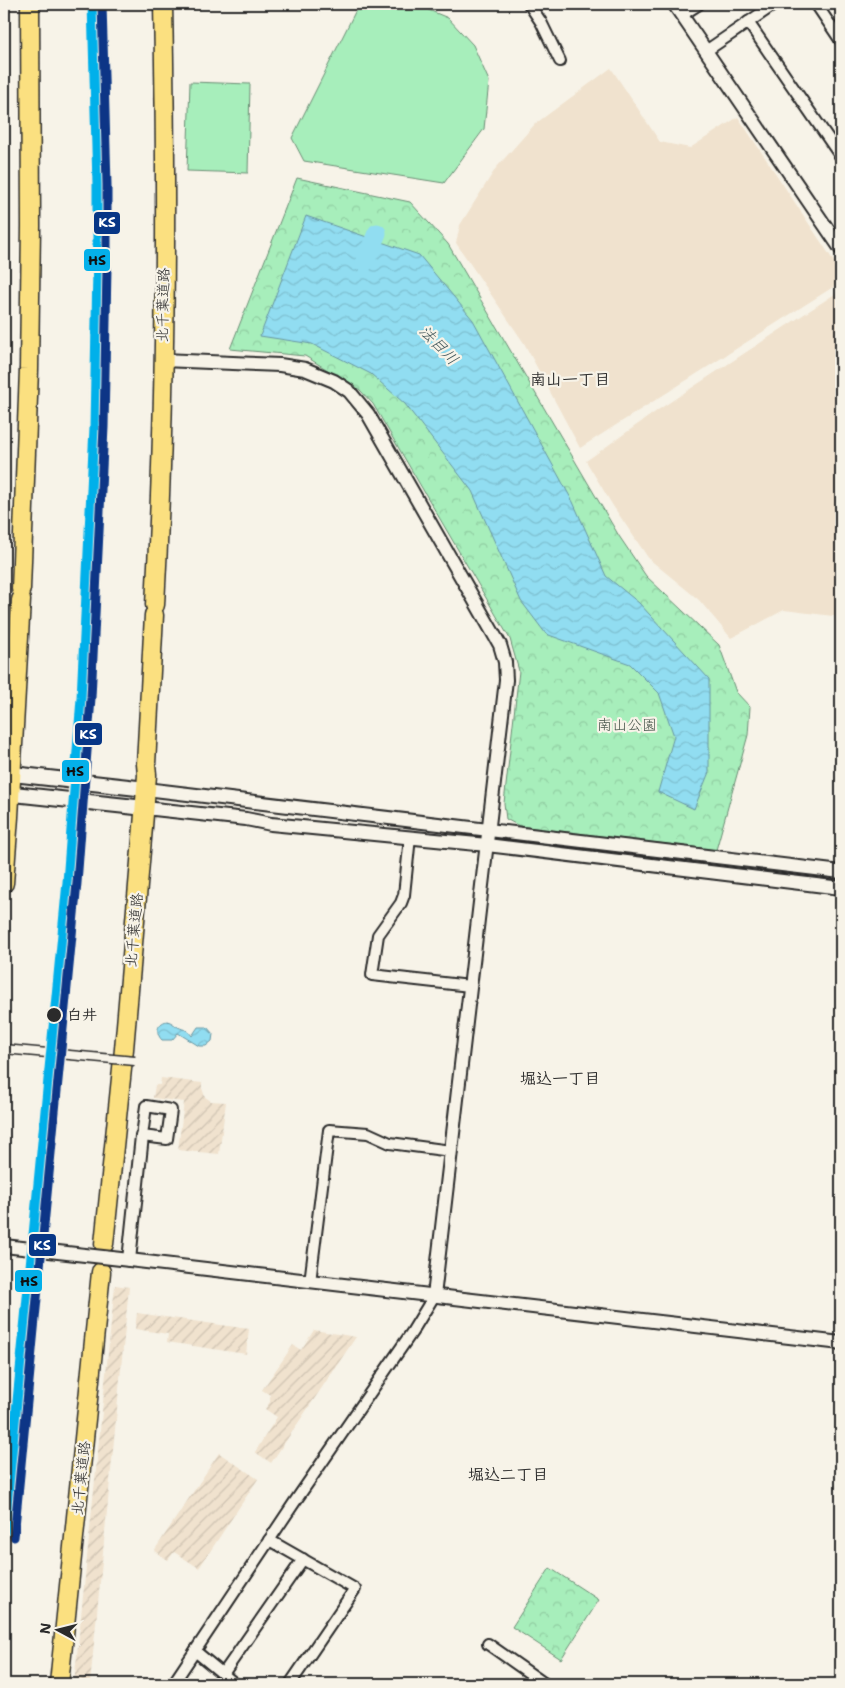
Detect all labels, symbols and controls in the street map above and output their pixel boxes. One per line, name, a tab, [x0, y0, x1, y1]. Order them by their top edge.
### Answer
line badge: KS	[93, 211, 121, 235]
text: KS	[98, 213, 116, 231]
line badge: HS	[83, 248, 111, 272]
text: HS	[88, 251, 106, 269]
street label: 北千葉道路	[152, 267, 174, 343]
water label: 法目川	[415, 320, 463, 370]
district label: 南山一丁目	[530, 369, 610, 390]
park label: 南山公園	[597, 715, 657, 735]
line badge: KS	[74, 722, 103, 746]
text: KS	[79, 725, 97, 743]
line badge: HS	[61, 759, 90, 783]
text: HS	[66, 762, 84, 780]
street label: 北千葉道路	[121, 892, 147, 968]
place label: 白井	[67, 1005, 97, 1025]
marker: 白井	[45, 1006, 63, 1024]
district label: 堀込一丁目	[520, 1068, 600, 1089]
line badge: KS	[28, 1233, 57, 1257]
text: KS	[33, 1236, 51, 1254]
line badge: HS	[14, 1269, 43, 1293]
text: HS	[20, 1272, 38, 1290]
street label: 北千葉道路	[67, 1440, 95, 1516]
district label: 堀込二丁目	[468, 1464, 548, 1485]
north arrow	[32, 1606, 82, 1656]
text: N	[35, 1622, 55, 1635]

